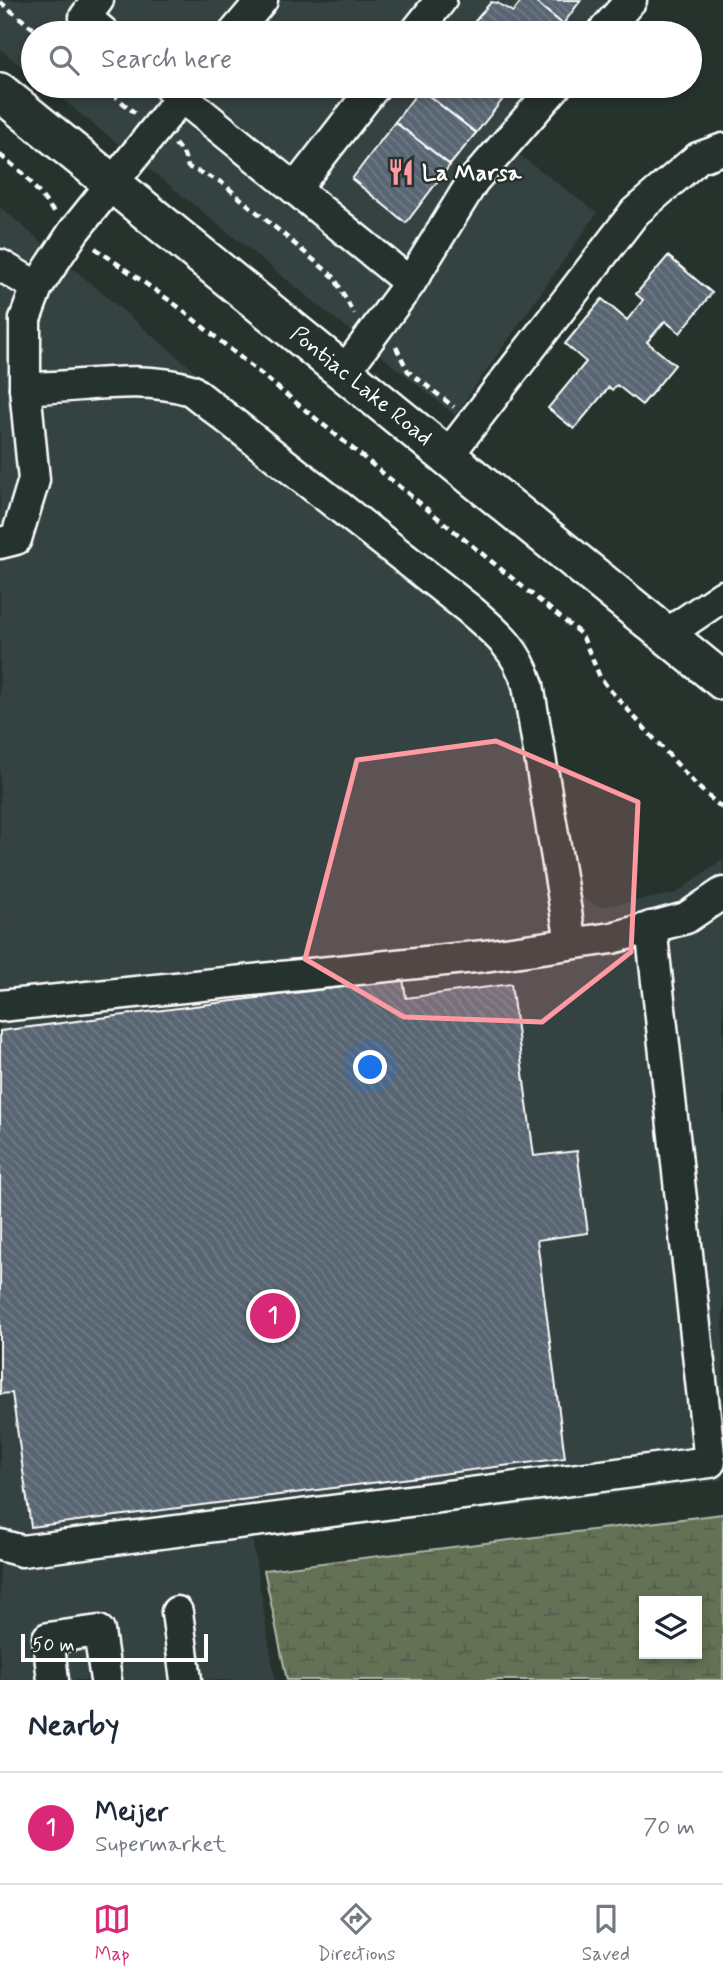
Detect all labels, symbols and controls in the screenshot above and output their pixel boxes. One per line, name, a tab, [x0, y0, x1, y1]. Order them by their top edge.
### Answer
search box	[21, 21, 702, 98]
icon: search	[45, 41, 83, 79]
text: Search here	[101, 43, 232, 77]
restaurant icon: La Marsa	[386, 157, 416, 187]
place label: La Marsa	[422, 159, 523, 189]
street label: Pontiac Lake Road	[283, 320, 438, 453]
your location	[353, 1050, 387, 1084]
pin: 1	[250, 1290, 296, 1342]
map controls	[639, 1596, 702, 1659]
button: layers	[639, 1596, 702, 1659]
scale bar	[21, 1631, 208, 1663]
text: 50 m	[32, 1633, 75, 1658]
text: Nearby	[28, 1706, 119, 1745]
text: Meijer	[95, 1796, 168, 1830]
text: 1	[46, 1813, 56, 1843]
text: 70 m	[643, 1813, 695, 1843]
text: Supermarket	[95, 1830, 226, 1860]
tab: Map	[93, 1900, 131, 1967]
tab: Directions	[317, 1900, 396, 1967]
tab: Saved	[582, 1900, 630, 1967]

